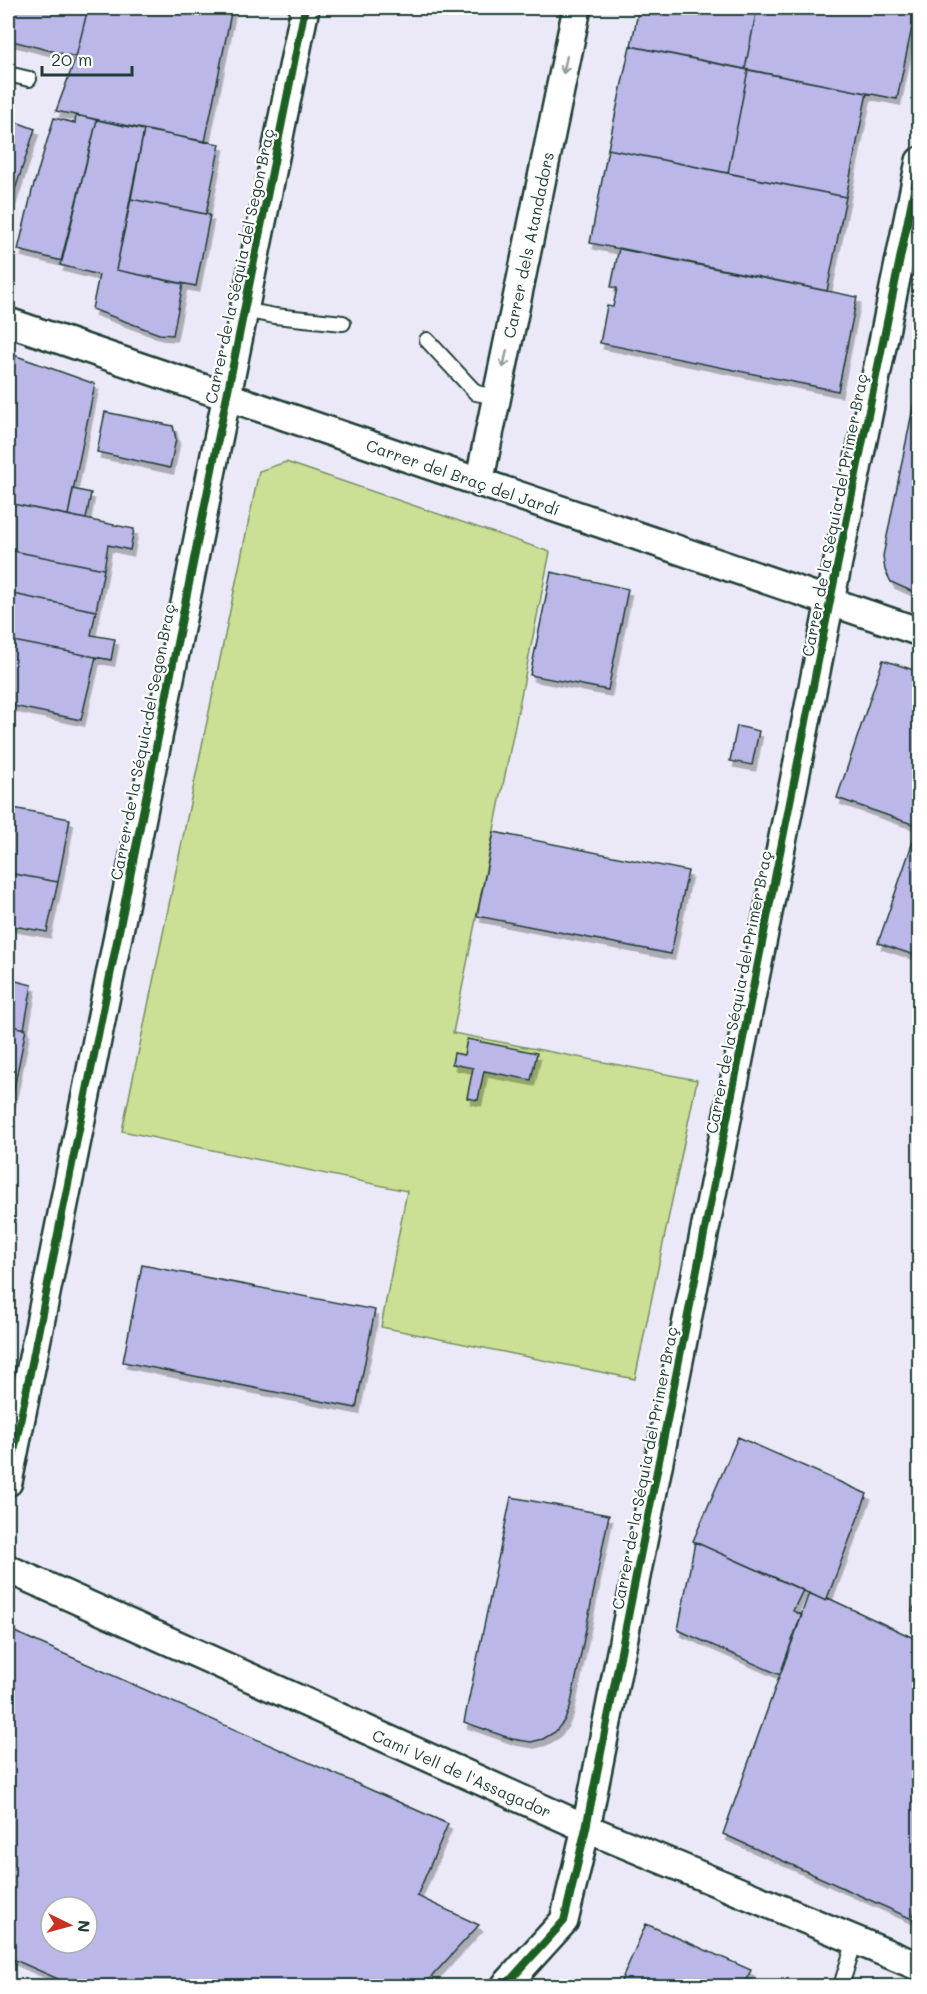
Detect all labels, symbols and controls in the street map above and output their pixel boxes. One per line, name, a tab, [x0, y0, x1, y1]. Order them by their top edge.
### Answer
scale bar	[42, 39, 132, 77]
text: 20 m	[51, 47, 92, 71]
one-way arrow	[559, 55, 571, 74]
street label: Carrer de la Séquia del Segon Braç	[200, 126, 278, 406]
street label: Carrer dels Atandadors	[498, 150, 558, 340]
one-way arrow	[499, 348, 510, 368]
street label: Carrer de la Séquia del Primer Braç	[796, 372, 872, 658]
street label: Carrer del Braç del Jardí	[363, 434, 563, 520]
street label: Carrer de la Séquia del Segon Braç	[105, 602, 179, 882]
street label: Carrer de la Séquia del Primer Braç	[700, 849, 776, 1135]
street label: Carrer de la Séquia del Primer Braç	[606, 1325, 682, 1611]
street label: Camí Vell de l'Assagador	[369, 1724, 555, 1822]
north arrow	[39, 1895, 99, 1955]
text: N	[73, 1919, 95, 1933]

